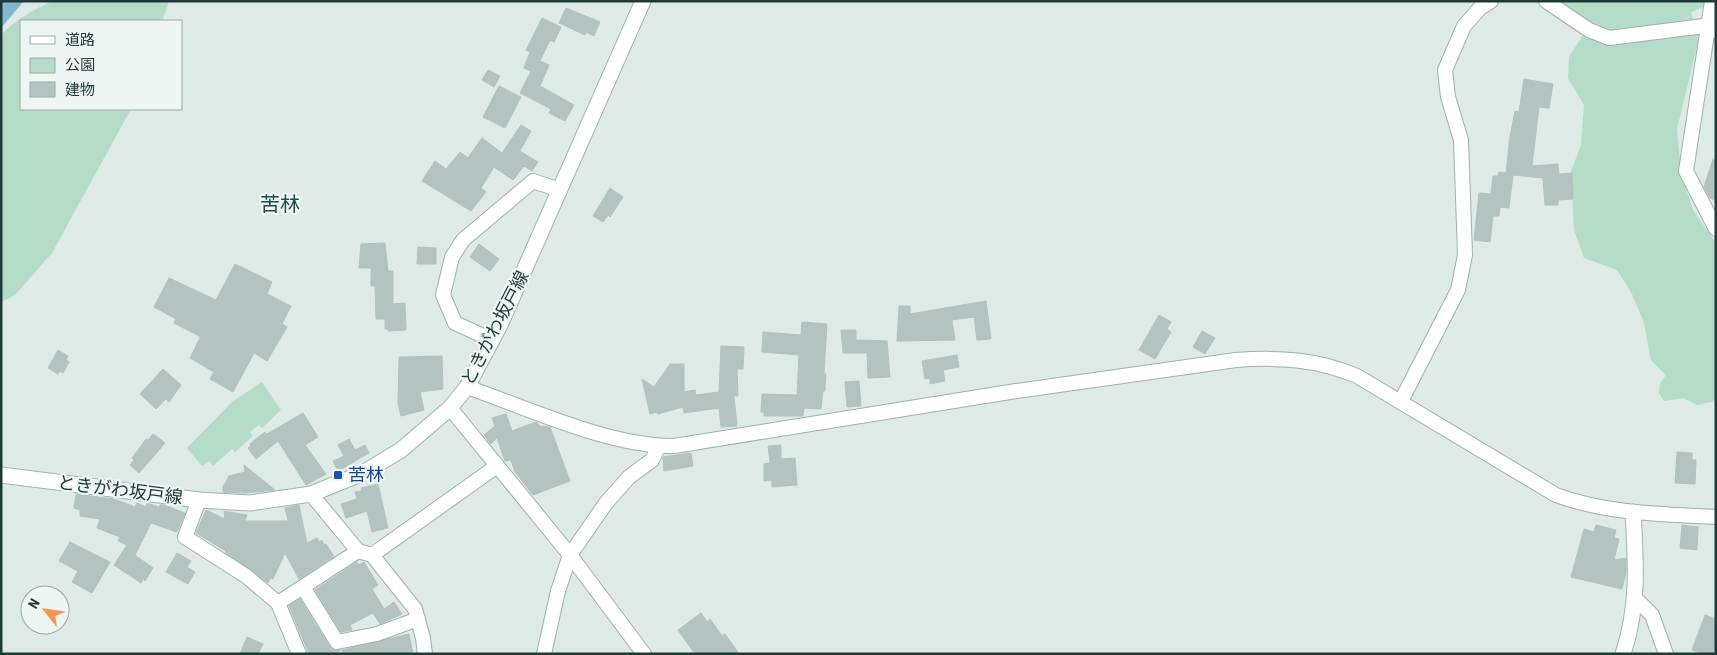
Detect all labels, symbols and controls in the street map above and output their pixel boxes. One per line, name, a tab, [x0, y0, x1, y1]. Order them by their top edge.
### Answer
legend	[20, 20, 182, 110]
text: 道路	[65, 31, 95, 49]
text: 公園	[65, 56, 95, 74]
text: 建物	[65, 81, 95, 99]
district label: 苦林	[260, 192, 300, 216]
street label: ときがわ坂戸線	[457, 267, 533, 389]
place label: 苦林	[348, 464, 384, 485]
marker: 苦林	[332, 469, 344, 481]
street label: ときがわ坂戸線	[56, 471, 184, 508]
north arrow	[20, 585, 70, 635]
text: N	[25, 596, 43, 611]

